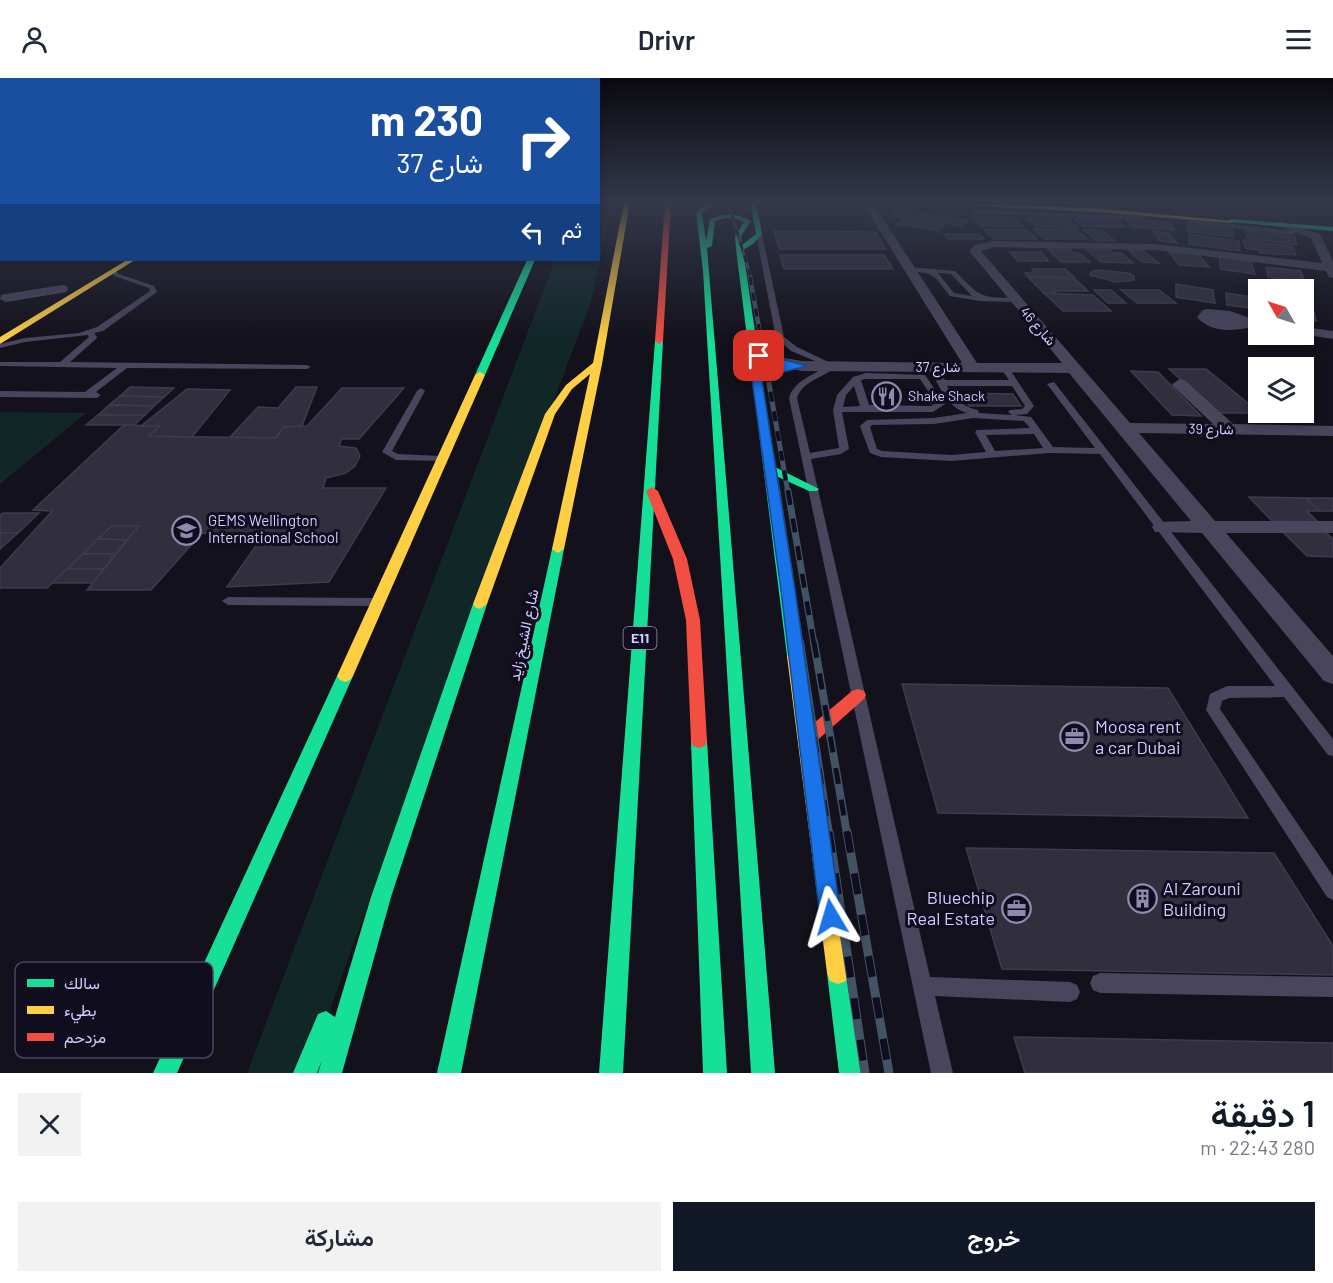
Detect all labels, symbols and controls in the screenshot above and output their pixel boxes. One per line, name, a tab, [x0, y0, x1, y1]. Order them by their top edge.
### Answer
icon: person	[18, 23, 51, 56]
text: Drivr	[638, 23, 695, 55]
icon: menu	[1282, 23, 1315, 56]
text: 230 m	[370, 94, 483, 144]
icon: right	[504, 102, 582, 180]
text: شارع 37	[397, 146, 483, 178]
icon: left	[516, 216, 549, 249]
text: ثم	[561, 216, 582, 242]
north arrow	[1248, 279, 1314, 345]
map controls	[1248, 279, 1314, 423]
street label: شارع 46	[1015, 303, 1060, 351]
pin	[733, 330, 784, 381]
icon: arrive	[742, 339, 775, 372]
button: layers	[1248, 357, 1314, 423]
street label: شارع 37	[916, 358, 960, 378]
restaurant icon: Shake Shack	[871, 380, 903, 412]
place label: Shake Shack	[908, 387, 985, 404]
street label: شارع 39	[1188, 420, 1234, 440]
place label: GEMS Wellington International School	[208, 511, 338, 546]
school or university icon: GEMS Wellington International School	[171, 514, 203, 546]
street label: شارع الشيخ زايد	[505, 587, 545, 683]
road number: E11	[624, 627, 656, 649]
place label: Moosa rent a car Dubai	[1095, 715, 1181, 758]
office icon: Moosa rent a car Dubai	[1058, 721, 1090, 753]
place label: Al Zarouni Building	[1163, 877, 1241, 920]
building icon: Al Zarouni Building	[1126, 883, 1158, 915]
position arrow	[799, 885, 863, 949]
place label: Bluechip Real Estate	[907, 886, 995, 929]
office icon: Bluechip Real Estate	[1000, 892, 1032, 924]
legend	[15, 962, 213, 1058]
text: سالك	[64, 973, 100, 992]
text: بطيء	[64, 1000, 96, 1024]
text: مزدحم	[64, 1027, 106, 1048]
text: 1 دقيقة	[1211, 1091, 1315, 1134]
button: close	[18, 1093, 81, 1156]
text: 280 m · 22:43	[1200, 1135, 1315, 1159]
button: مشاركة	[18, 1202, 661, 1271]
button: خروج	[673, 1202, 1315, 1271]

